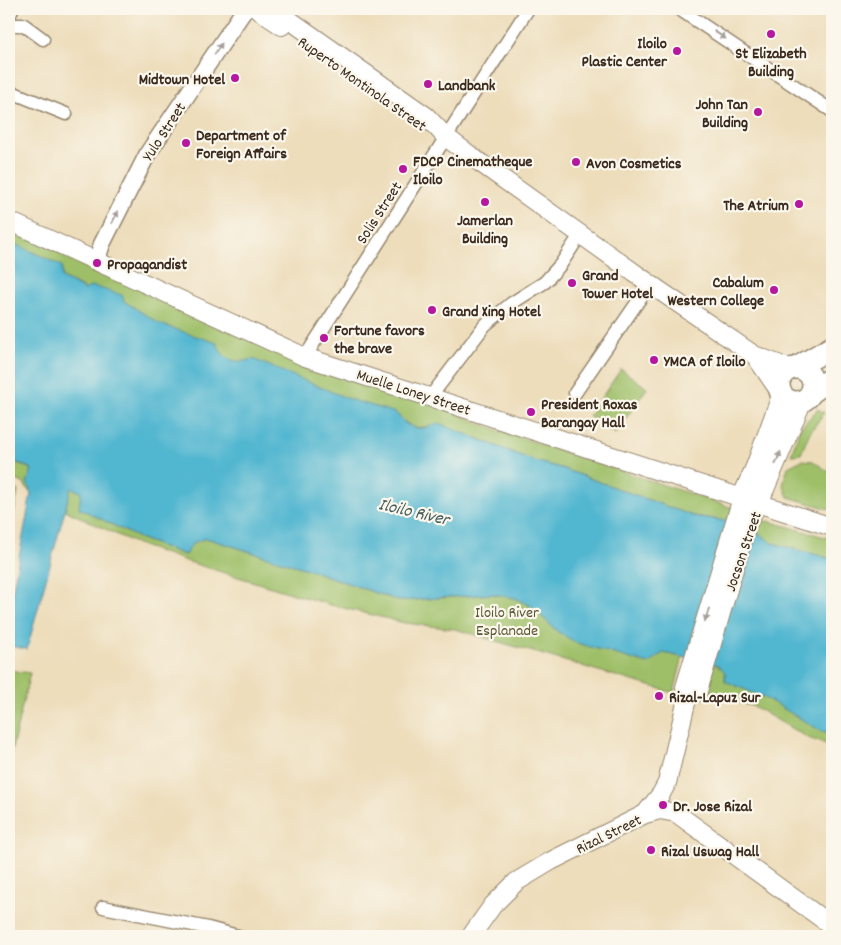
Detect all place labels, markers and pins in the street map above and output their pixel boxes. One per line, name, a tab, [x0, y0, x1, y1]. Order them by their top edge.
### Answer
marker: St Elizabeth Building	[765, 28, 777, 40]
place label: Iloilo Plastic Center	[582, 33, 668, 74]
place label: St Elizabeth Building	[735, 43, 807, 84]
marker: Iloilo Plastic Center	[671, 45, 683, 57]
place label: Midtown Hotel	[139, 69, 225, 92]
marker: Midtown Hotel	[229, 72, 241, 84]
place label: Landbank	[438, 75, 496, 98]
marker: Landbank	[422, 78, 434, 90]
place label: John Tan Building	[695, 94, 748, 135]
marker: John Tan Building	[752, 106, 764, 118]
place label: Department of Foreign Affairs	[196, 125, 287, 166]
marker: Department of Foreign Affairs	[180, 137, 192, 149]
place label: FDCP Cinematheque Iloilo	[413, 151, 532, 192]
place label: Avon Cosmetics	[586, 153, 682, 176]
marker: Avon Cosmetics	[570, 156, 582, 168]
marker: FDCP Cinematheque Iloilo	[397, 163, 409, 175]
place label: The Atrium	[723, 195, 789, 218]
marker: Jamerlan Building	[479, 196, 491, 208]
marker: The Atrium	[793, 198, 805, 210]
place label: Jamerlan Building	[457, 210, 513, 251]
place label: Propagandist	[107, 254, 187, 277]
marker: Propagandist	[91, 257, 103, 269]
place label: Grand Tower Hotel	[582, 265, 653, 306]
place label: Cabalum Western College	[667, 272, 764, 313]
marker: Grand Tower Hotel	[566, 277, 578, 289]
marker: Cabalum Western College	[768, 284, 780, 296]
place label: Grand Xing Hotel	[442, 301, 541, 324]
marker: Grand Xing Hotel	[426, 304, 438, 316]
place label: Fortune favors the brave	[334, 320, 425, 361]
marker: Fortune favors the brave	[318, 332, 330, 344]
place label: YMCA of Iloilo	[663, 351, 746, 374]
marker: YMCA of Iloilo	[648, 354, 660, 366]
place label: President Roxas Barangay Hall	[541, 394, 638, 435]
marker: President Roxas Barangay Hall	[525, 406, 537, 418]
place label: Rizal-Lapuz Sur	[669, 687, 762, 710]
marker: Rizal-Lapuz Sur	[653, 690, 665, 702]
place label: Dr. Jose Rizal	[673, 796, 752, 819]
marker: Dr. Jose Rizal	[657, 799, 669, 811]
place label: Rizal Uswag Hall	[661, 841, 759, 864]
marker: Rizal Uswag Hall	[645, 844, 657, 856]

